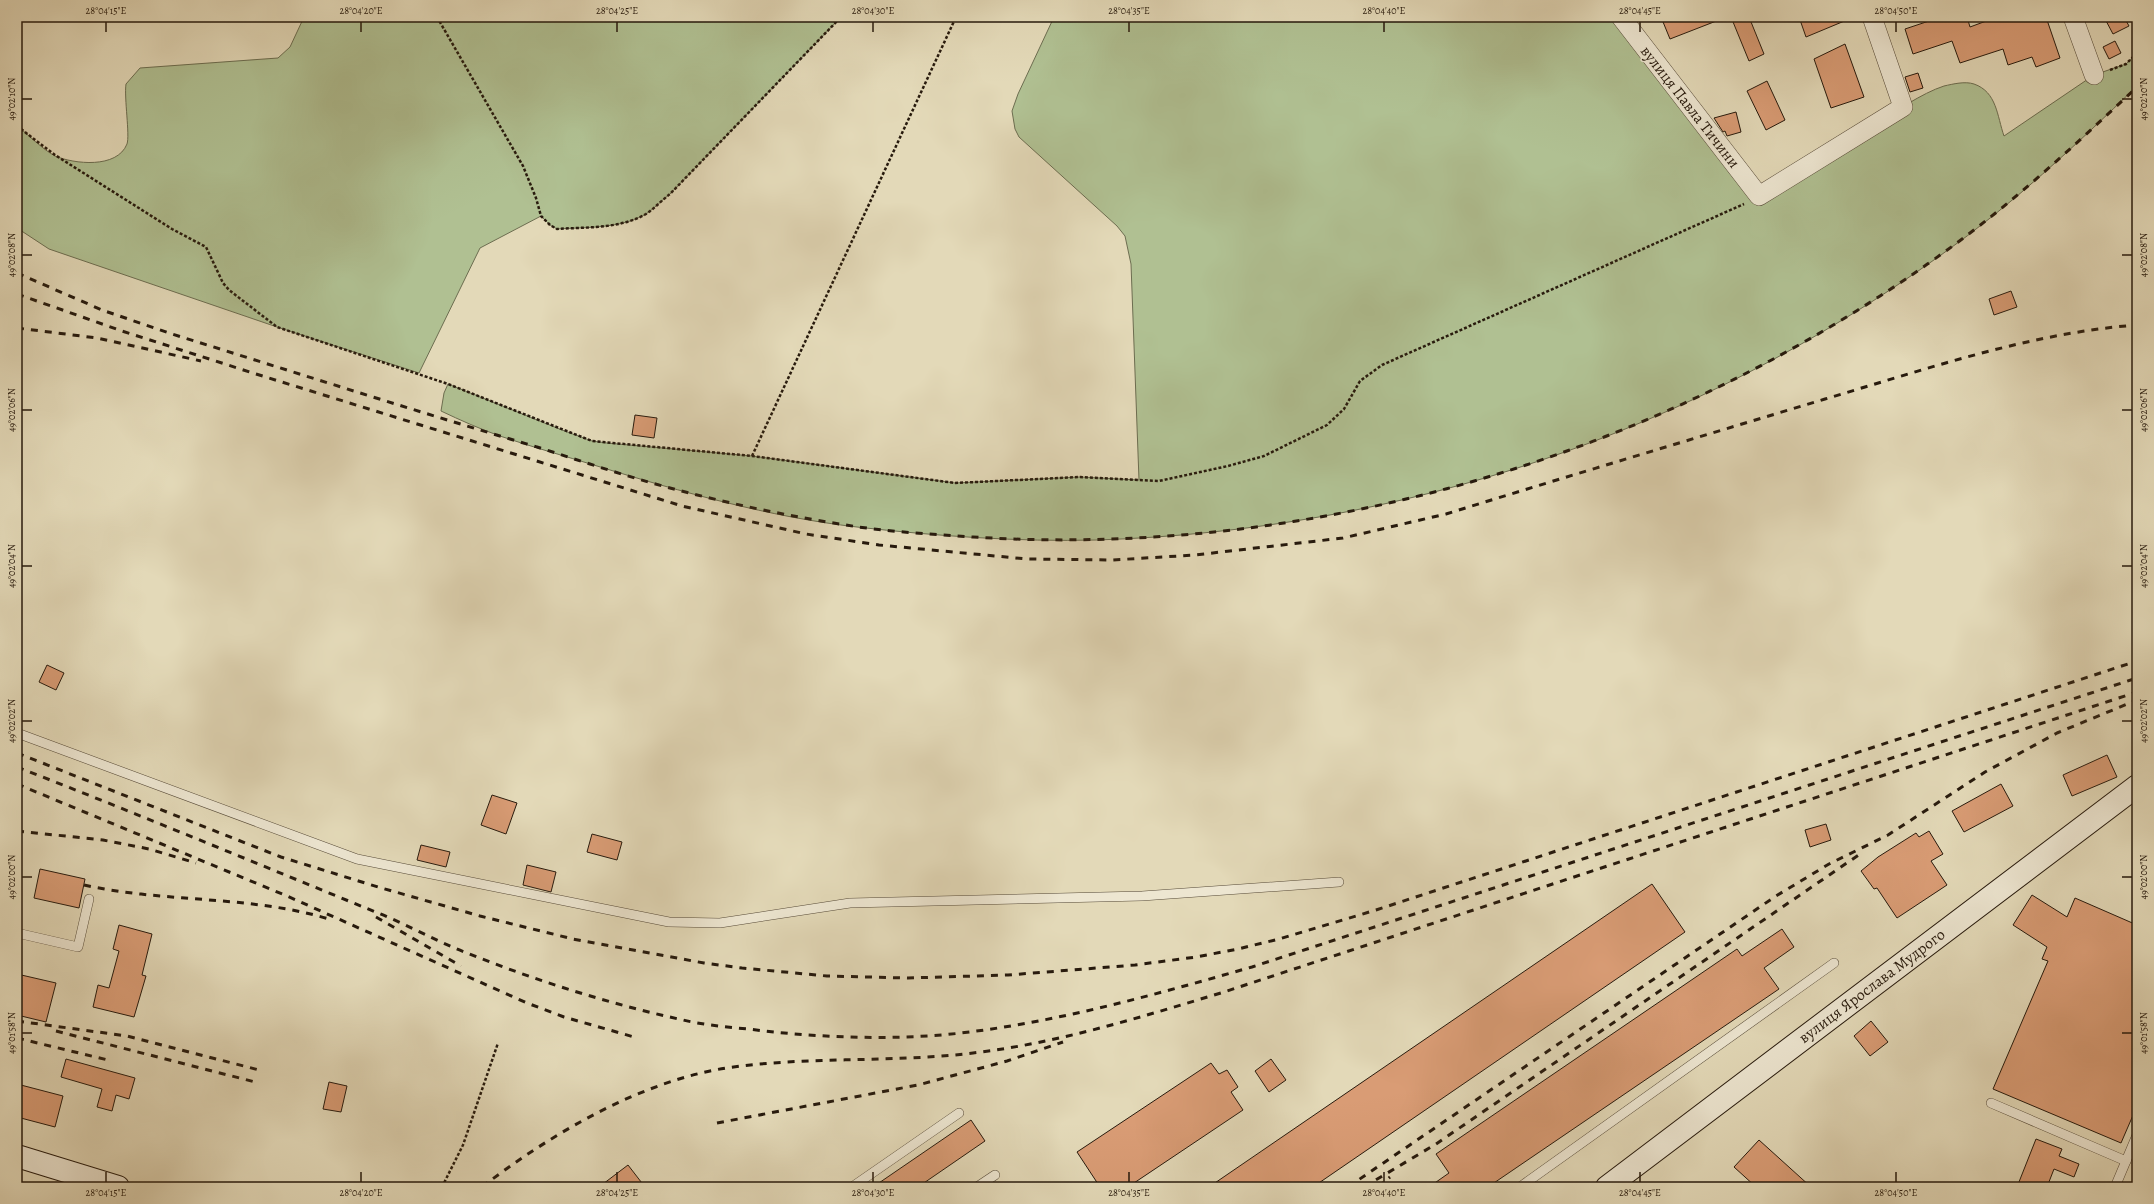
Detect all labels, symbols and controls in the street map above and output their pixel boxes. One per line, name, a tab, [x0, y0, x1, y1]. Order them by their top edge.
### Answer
text: 28°04'15"E	[86, 4, 127, 17]
text: 28°04'20"E	[339, 4, 383, 17]
text: 28°04'25"E	[596, 4, 638, 17]
text: 28°04'30"E	[852, 4, 894, 17]
text: 28°04'35"E	[1108, 4, 1150, 17]
text: 28°04'40"E	[1363, 4, 1406, 17]
text: 28°04'45"E	[1619, 4, 1661, 17]
text: 28°04'50"E	[1875, 4, 1917, 17]
street label: вулиця Павла Тичини	[1635, 41, 1745, 173]
text: 49°02'10"N	[5, 78, 18, 120]
text: 49°02'10"N	[2137, 78, 2150, 120]
text: 49°02'08"N	[5, 233, 18, 277]
text: 49°02'08"N	[2137, 233, 2150, 277]
text: 49°02'06"N	[5, 388, 18, 432]
text: 49°02'06"N	[2137, 388, 2150, 432]
text: 49°02'04"N	[5, 544, 18, 588]
text: 49°02'04"N	[2137, 544, 2150, 588]
text: 49°02'02"N	[5, 699, 18, 743]
text: 49°02'02"N	[2137, 699, 2150, 743]
text: 49°02'00"N	[5, 855, 18, 899]
text: 49°02'00"N	[2137, 855, 2150, 899]
street label: вулиця Ярослава Мудрого	[1794, 924, 1950, 1048]
text: 49°01'58"N	[5, 1012, 18, 1054]
text: 49°01'58"N	[2137, 1012, 2150, 1054]
text: 28°04'15"E	[86, 1186, 127, 1199]
text: 28°04'20"E	[339, 1186, 383, 1199]
text: 28°04'25"E	[596, 1186, 638, 1199]
text: 28°04'30"E	[852, 1186, 894, 1199]
text: 28°04'35"E	[1108, 1186, 1150, 1199]
text: 28°04'40"E	[1363, 1186, 1406, 1199]
text: 28°04'45"E	[1619, 1186, 1661, 1199]
text: 28°04'50"E	[1875, 1186, 1917, 1199]

